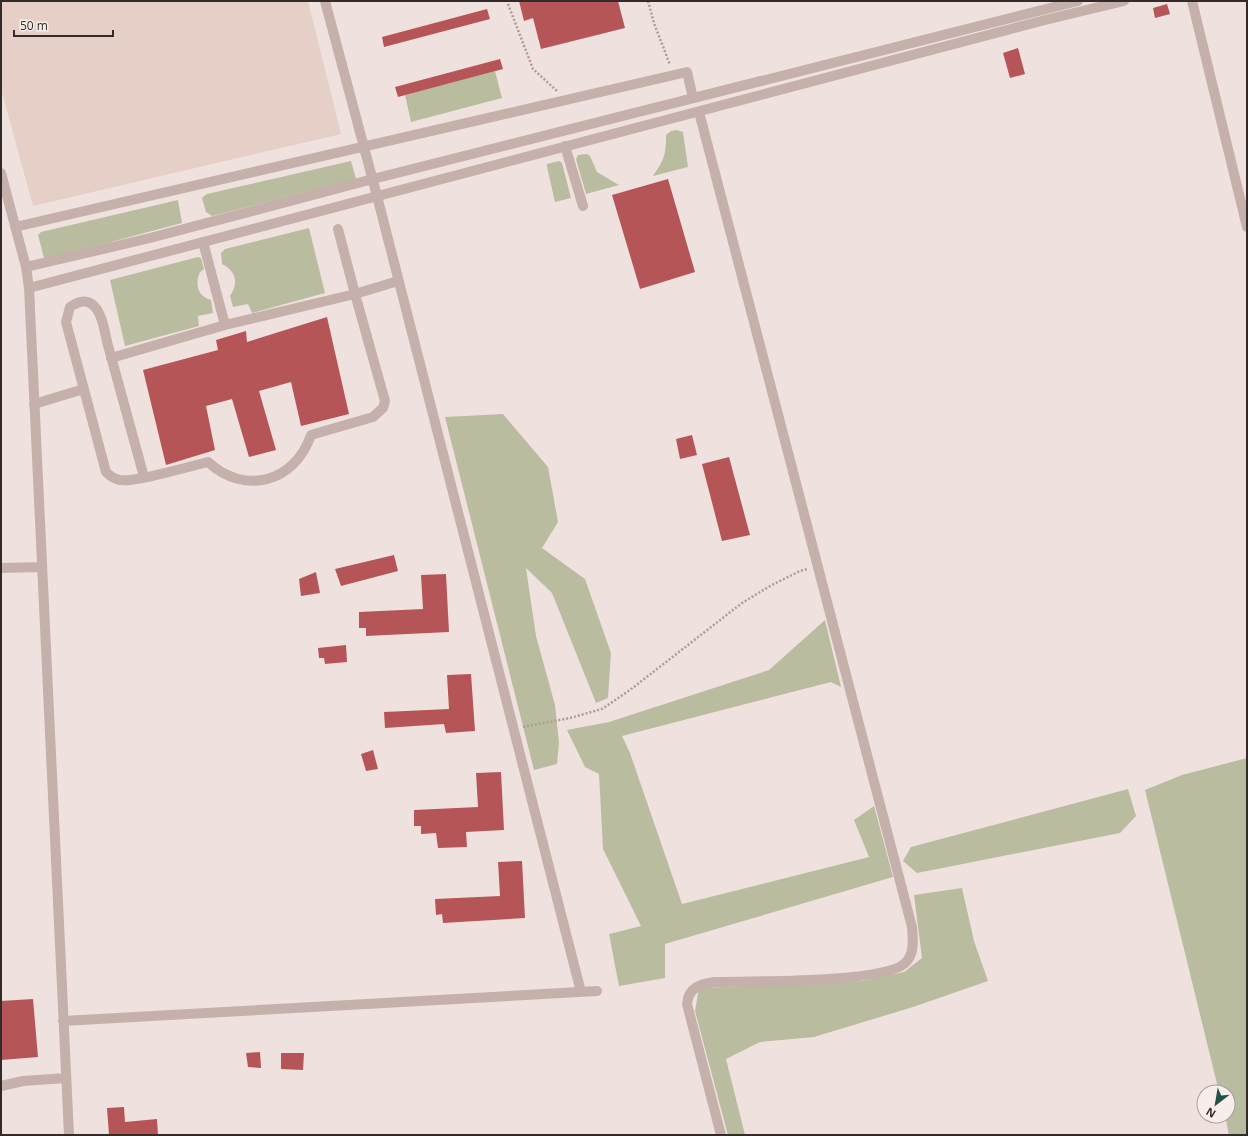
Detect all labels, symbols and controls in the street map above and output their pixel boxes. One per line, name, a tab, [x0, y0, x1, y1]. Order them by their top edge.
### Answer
scale bar	[14, 12, 113, 38]
text: 50 m	[20, 17, 48, 34]
north arrow	[1196, 1084, 1236, 1124]
text: N	[1203, 1104, 1218, 1122]

